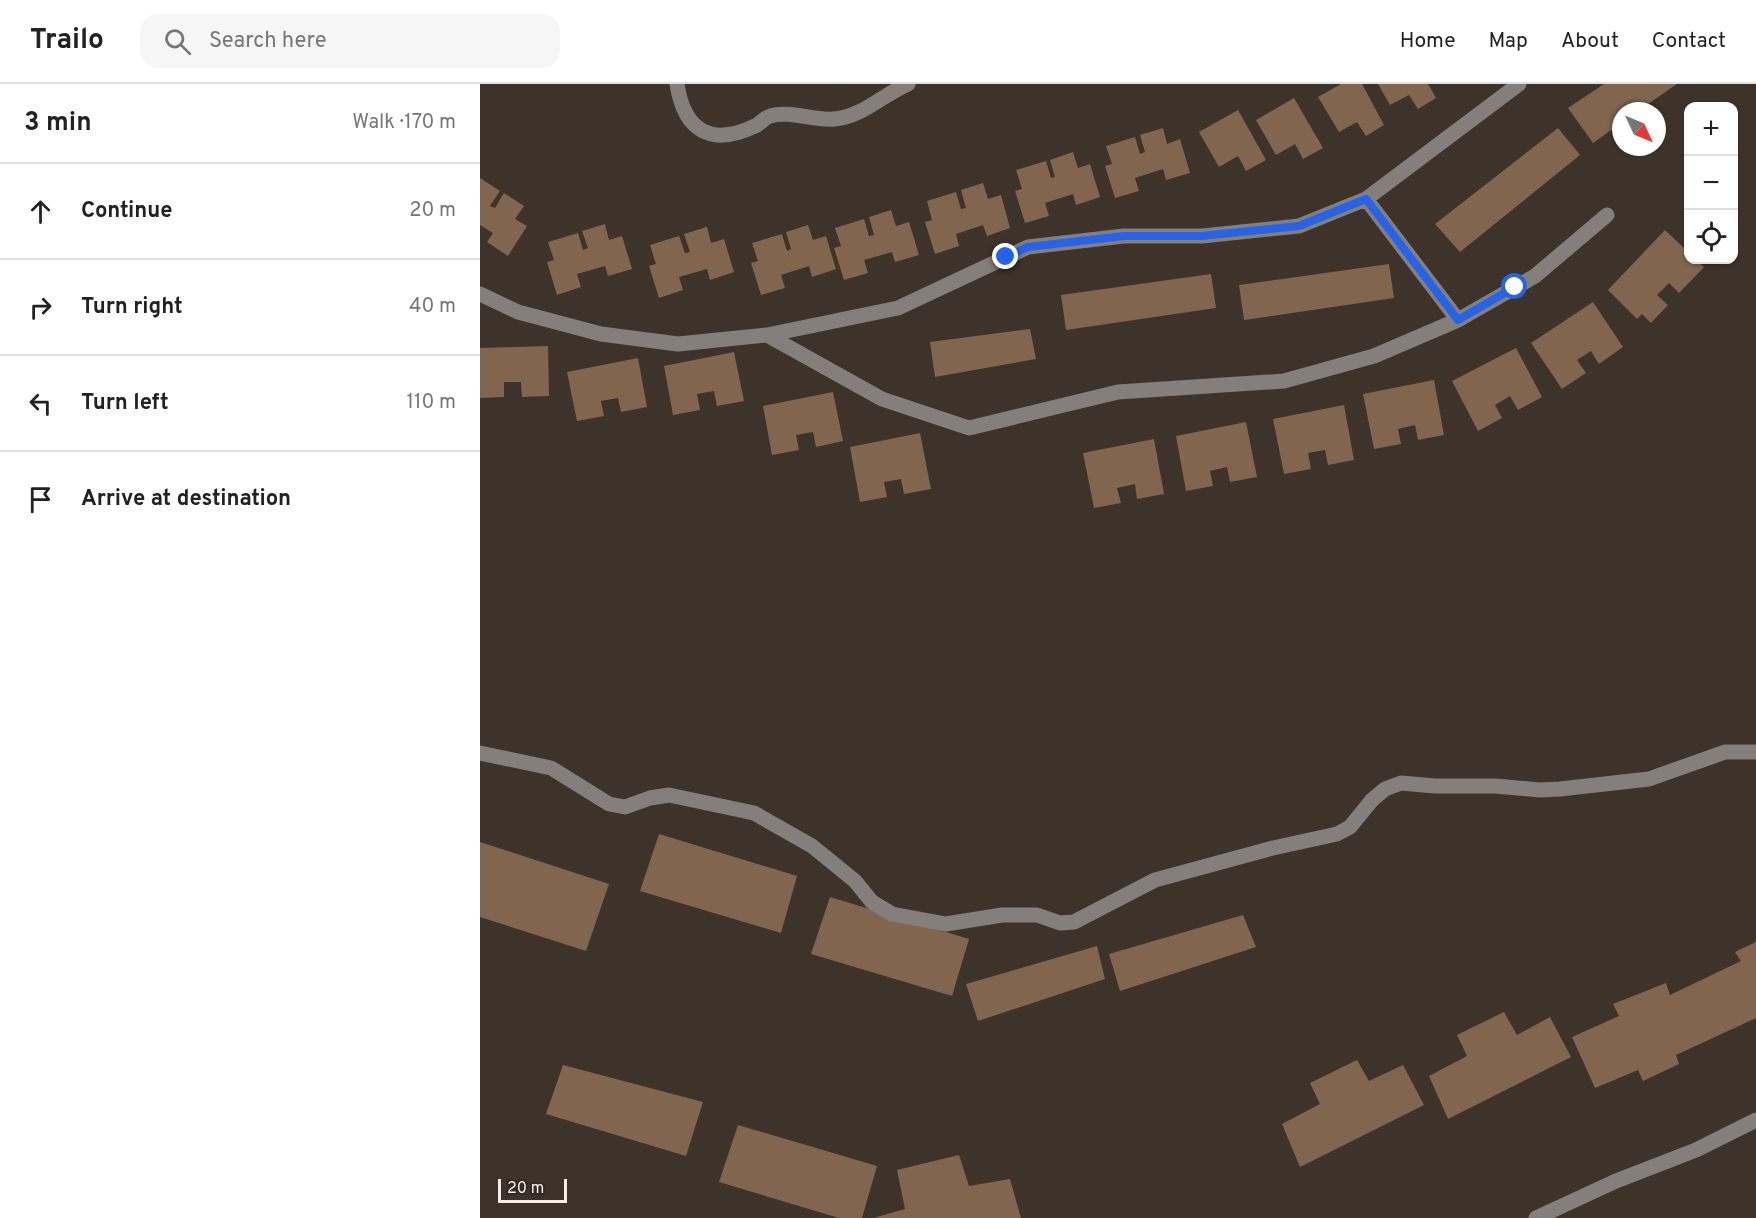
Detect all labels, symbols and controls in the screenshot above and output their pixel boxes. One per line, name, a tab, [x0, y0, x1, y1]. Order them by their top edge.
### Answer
search box	[140, 14, 560, 68]
text: Trailo	[30, 23, 104, 59]
icon: search	[161, 25, 194, 58]
text: Search here	[209, 28, 326, 55]
text: Home	[1400, 28, 1456, 55]
text: Map	[1489, 28, 1528, 55]
text: About	[1561, 28, 1619, 55]
text: Contact	[1652, 28, 1726, 55]
north arrow	[1612, 102, 1666, 156]
map controls	[1684, 102, 1738, 264]
button: +	[1684, 102, 1738, 156]
text: 3 min	[24, 107, 92, 140]
text: Walk · 170 m	[352, 110, 456, 136]
button: −	[1684, 156, 1738, 210]
icon: ahead	[24, 195, 57, 228]
text: Continue	[81, 198, 172, 225]
text: 20 m	[409, 198, 456, 224]
button: locate	[1684, 210, 1738, 264]
route end	[992, 243, 1018, 269]
route start	[1501, 273, 1527, 299]
icon: right	[24, 291, 57, 324]
text: Turn right	[81, 294, 183, 321]
text: 40 m	[409, 294, 456, 320]
icon: left	[24, 387, 57, 420]
text: Turn left	[81, 390, 169, 417]
text: 110 m	[407, 390, 456, 416]
icon: arrive	[24, 483, 57, 516]
text: Arrive at destination	[81, 486, 291, 513]
scale bar	[498, 1176, 567, 1204]
text: 20 m	[507, 1179, 544, 1199]

